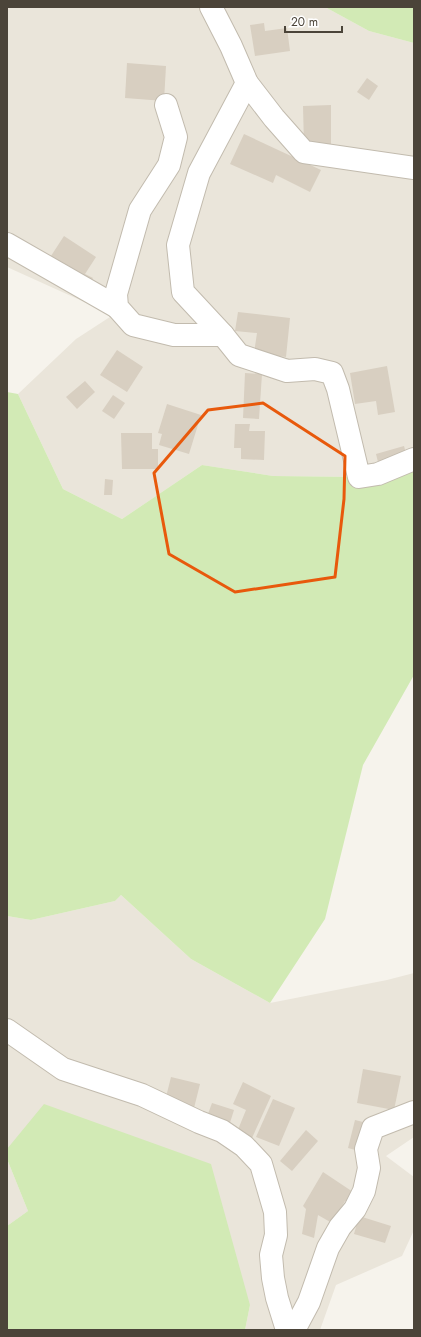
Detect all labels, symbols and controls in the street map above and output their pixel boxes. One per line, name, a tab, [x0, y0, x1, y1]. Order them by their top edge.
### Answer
scale bar	[285, 8, 342, 34]
text: 20 m	[291, 13, 318, 31]

